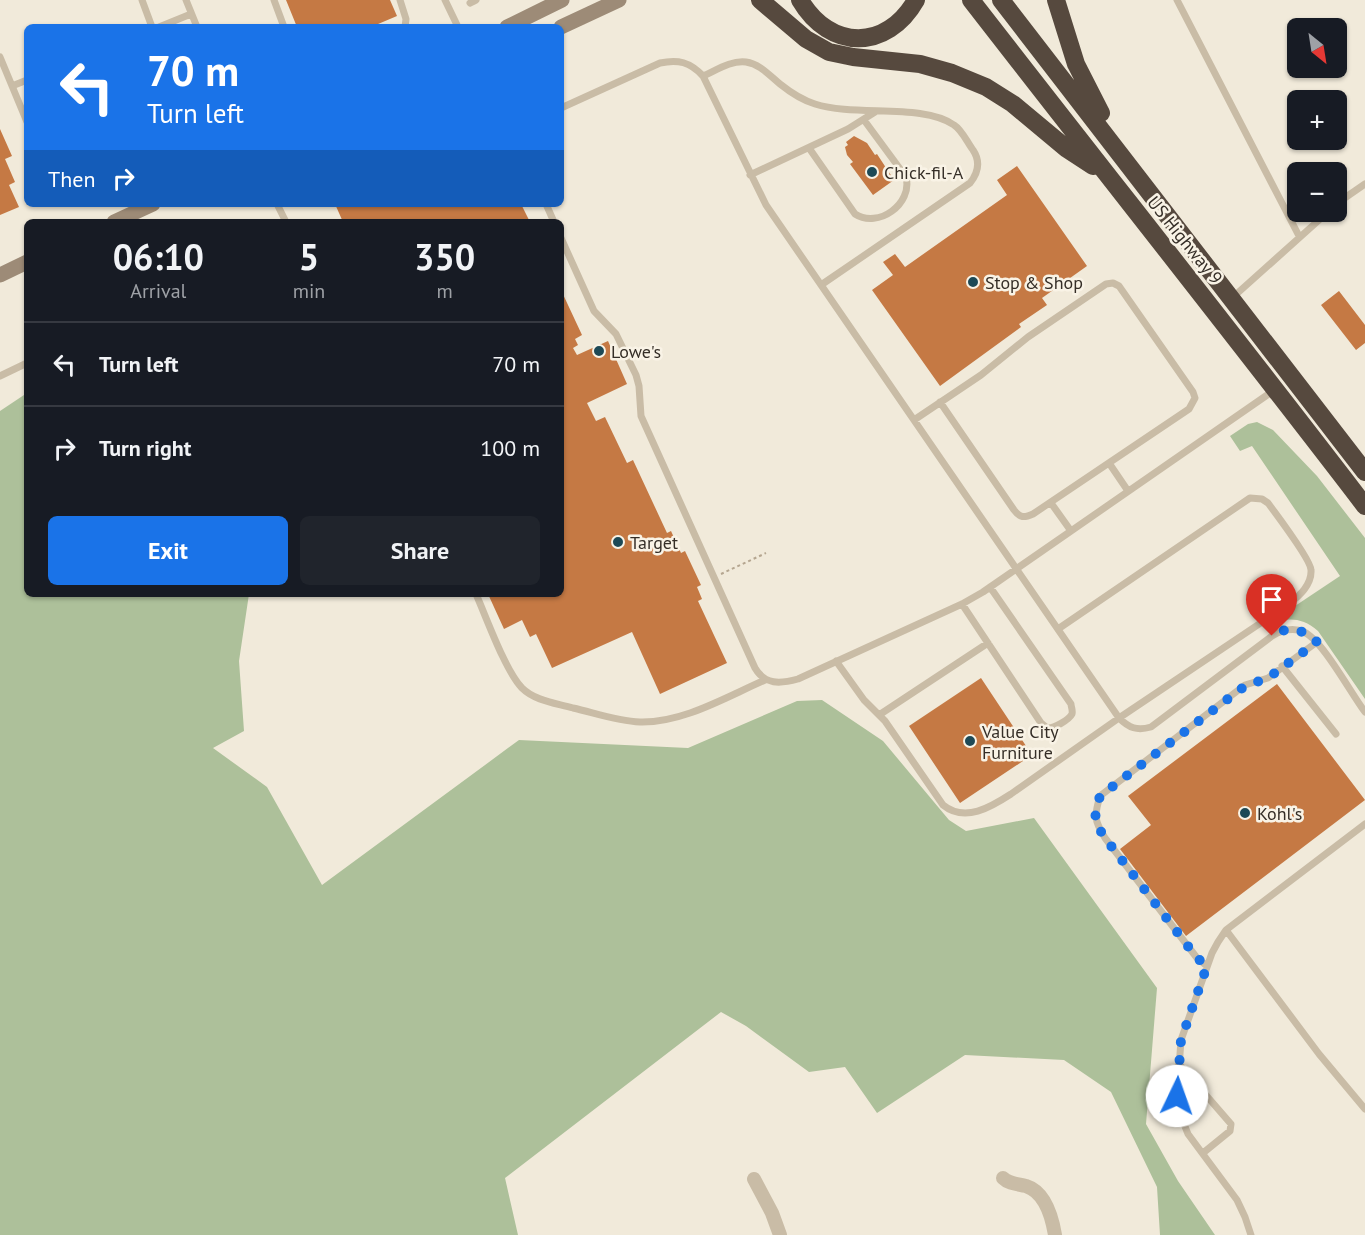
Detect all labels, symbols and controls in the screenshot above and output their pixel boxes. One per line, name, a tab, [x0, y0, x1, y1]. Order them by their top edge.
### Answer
north arrow	[1287, 18, 1347, 78]
map controls	[1287, 18, 1347, 222]
text: 70 m	[147, 43, 239, 98]
icon: left	[48, 48, 126, 126]
button: +	[1287, 90, 1347, 150]
text: Turn left	[147, 96, 244, 130]
place label: Chick-fil-A	[884, 161, 964, 184]
icon: right	[107, 162, 140, 195]
button: −	[1287, 162, 1347, 222]
text: Then	[48, 165, 95, 193]
marker: Chick-fil-A	[865, 165, 879, 179]
street label: US Highway 9	[1142, 191, 1228, 289]
text: 06:10	[113, 233, 204, 280]
text: 5	[299, 233, 319, 280]
text: 350	[414, 233, 475, 280]
place label: Stop & Shop	[985, 271, 1083, 294]
marker: Stop & Shop	[966, 275, 980, 289]
text: Arrival	[130, 278, 186, 304]
text: min	[293, 278, 325, 304]
text: m	[437, 278, 453, 304]
place label: Lowe's	[611, 340, 661, 363]
marker: Lowe's	[592, 344, 606, 358]
icon: left	[48, 348, 81, 381]
text: Turn left	[99, 350, 179, 378]
text: 70 m	[492, 350, 540, 378]
icon: right	[48, 432, 81, 465]
text: Turn right	[99, 434, 191, 462]
text: 100 m	[480, 434, 540, 462]
button: Exit	[48, 516, 288, 585]
button: Share	[300, 516, 540, 585]
place label: Target	[630, 531, 678, 554]
marker: Target	[611, 535, 625, 549]
pin	[1246, 574, 1297, 636]
icon: arrive	[1255, 583, 1288, 616]
place label: Value City Furniture	[981, 720, 1059, 764]
marker: Value City Furniture	[963, 734, 977, 748]
place label: Kohl's	[1257, 802, 1302, 825]
marker: Kohl's	[1238, 806, 1252, 820]
position arrow	[1145, 1064, 1209, 1128]

